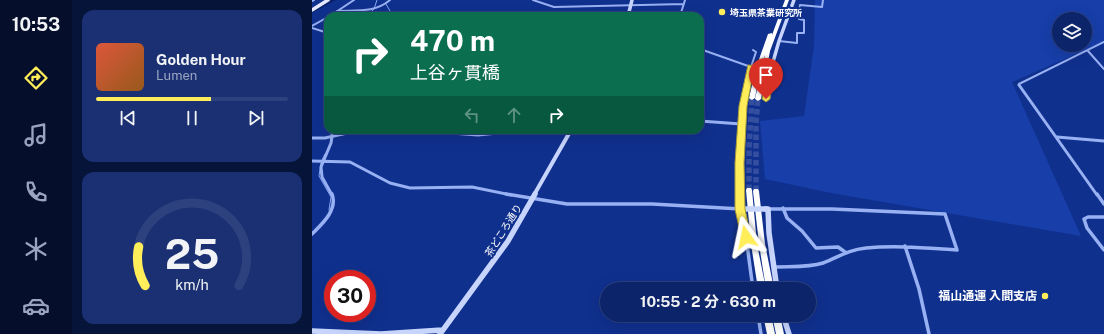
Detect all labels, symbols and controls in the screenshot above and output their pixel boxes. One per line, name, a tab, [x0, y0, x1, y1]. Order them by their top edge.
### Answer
marker: 埼玉県茶業研究所	[717, 7, 727, 17]
place label: 埼玉県茶業研究所	[729, 7, 802, 18]
map controls	[1052, 12, 1092, 52]
button: layers	[1052, 12, 1092, 52]
text: 10:53	[12, 14, 60, 35]
text: 470 m	[410, 24, 495, 57]
icon: right	[344, 28, 396, 80]
text: Golden Hour	[156, 51, 246, 68]
pin	[749, 58, 783, 99]
text: 上谷ヶ貫橋	[410, 62, 500, 83]
icon: directions	[22, 64, 50, 92]
icon: arrive	[755, 64, 777, 86]
text: Lumen	[156, 68, 197, 83]
icon: left	[461, 104, 483, 126]
icon: ahead	[503, 104, 525, 126]
icon: right	[545, 104, 567, 126]
icon: previous	[117, 107, 139, 129]
icon: pause	[181, 107, 203, 129]
icon: next	[245, 107, 267, 129]
icon: music	[22, 121, 50, 149]
icon: phone	[22, 178, 50, 206]
street label: 茶どころ通り	[482, 202, 524, 258]
position arrow	[725, 216, 767, 258]
text: 25	[165, 229, 219, 278]
icon: climate	[22, 235, 50, 263]
speed limit sign: 30	[324, 270, 376, 322]
text: km/h	[175, 276, 209, 293]
place label: 福山通運 入間支店	[938, 289, 1037, 303]
marker: 福山通運 入間支店	[1040, 291, 1050, 301]
icon: car	[22, 292, 50, 320]
text: 10:55 · 2 分 · 630 m	[640, 293, 776, 310]

